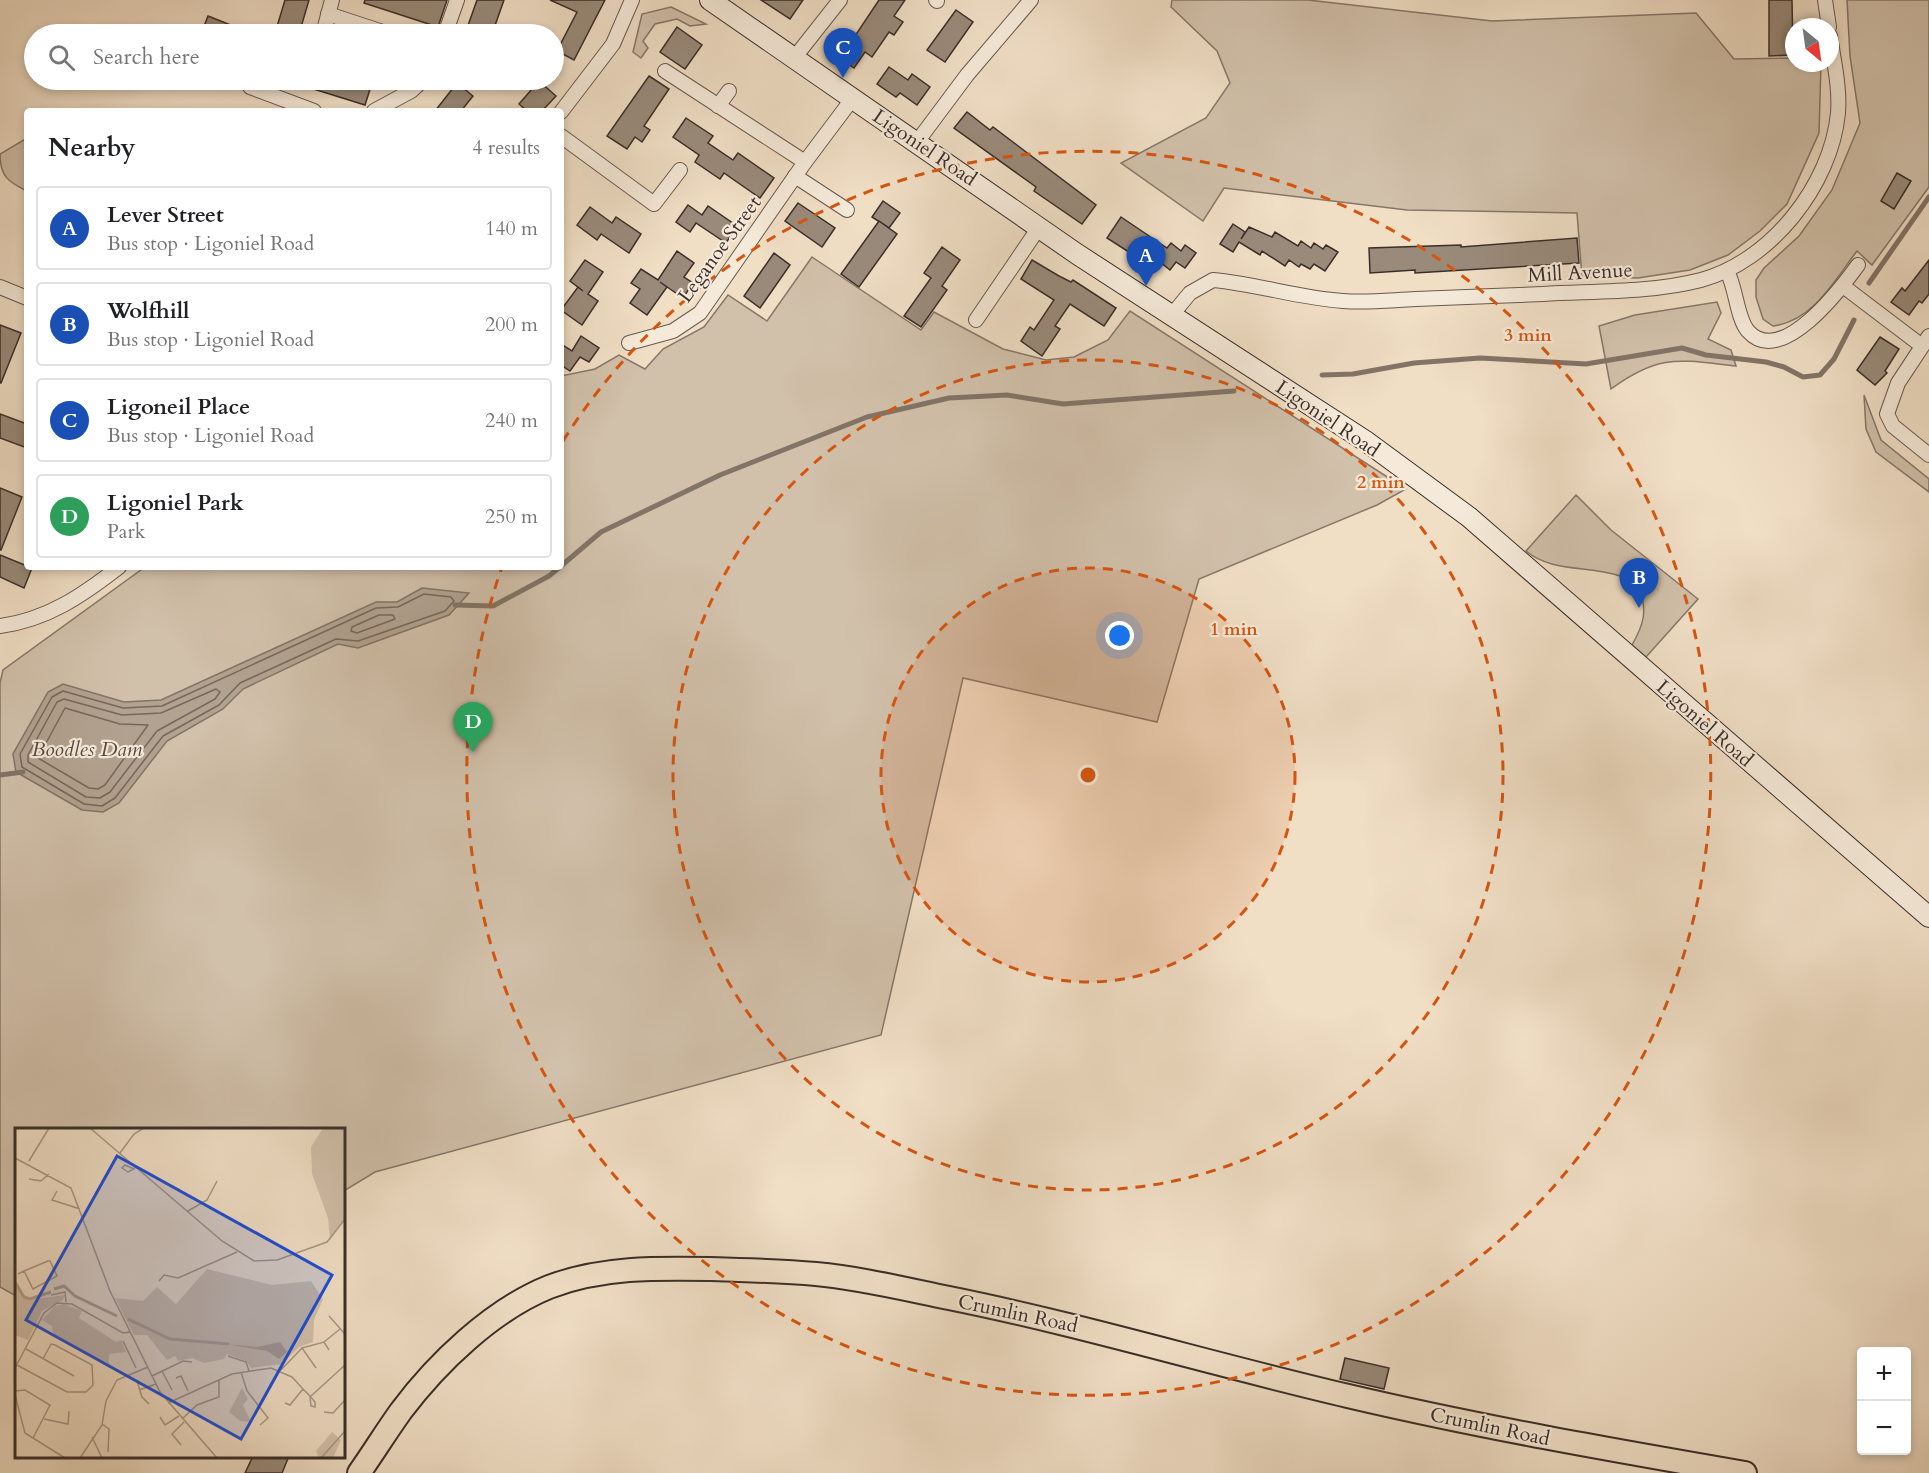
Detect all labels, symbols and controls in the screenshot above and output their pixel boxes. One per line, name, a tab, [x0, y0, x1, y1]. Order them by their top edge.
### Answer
north arrow	[1785, 18, 1839, 72]
search box	[24, 24, 564, 90]
pin: C	[824, 28, 862, 78]
icon: search	[45, 41, 78, 74]
text: Search here	[93, 42, 200, 72]
street label: Ligoniel Road	[867, 103, 982, 192]
text: Nearby	[48, 130, 136, 165]
text: 4 results	[472, 134, 540, 161]
street label: Leganoe Street	[672, 190, 768, 308]
text: Lever Street	[107, 200, 224, 230]
text: A	[62, 215, 77, 242]
text: 140 m	[485, 215, 538, 242]
text: Bus stop · Ligoniel Road	[107, 230, 314, 257]
pin: A	[1126, 236, 1166, 286]
street label: Mill Avenue	[1527, 256, 1633, 289]
text: Wolfhill	[107, 296, 189, 326]
text: B	[62, 311, 77, 338]
text: 200 m	[485, 311, 538, 338]
text: 3 min	[1504, 323, 1552, 348]
text: Bus stop · Ligoniel Road	[107, 326, 314, 353]
street label: Ligoniel Road	[1270, 374, 1385, 463]
text: Ligoneil Place	[107, 392, 250, 422]
text: C	[62, 407, 77, 434]
text: 240 m	[485, 407, 538, 434]
text: Bus stop · Ligoniel Road	[107, 422, 314, 449]
text: 2 min	[1357, 470, 1405, 495]
text: Ligoniel Park	[107, 488, 244, 518]
text: D	[61, 503, 78, 530]
text: 250 m	[485, 503, 538, 530]
text: Park	[107, 518, 145, 545]
pin: B	[1620, 558, 1658, 608]
text: 1 min	[1210, 617, 1258, 642]
your location	[1105, 621, 1134, 650]
street label: Ligoniel Road	[1650, 674, 1759, 773]
pin: D	[454, 702, 492, 752]
water label: Boodles Dam	[31, 735, 143, 764]
centre of rings	[1078, 765, 1098, 785]
inset map	[15, 1128, 345, 1458]
street label: Crumlin Road	[955, 1288, 1081, 1339]
map controls	[1857, 1347, 1911, 1455]
button: +	[1857, 1347, 1911, 1401]
street label: Crumlin Road	[1427, 1401, 1553, 1452]
button: −	[1857, 1401, 1911, 1455]

